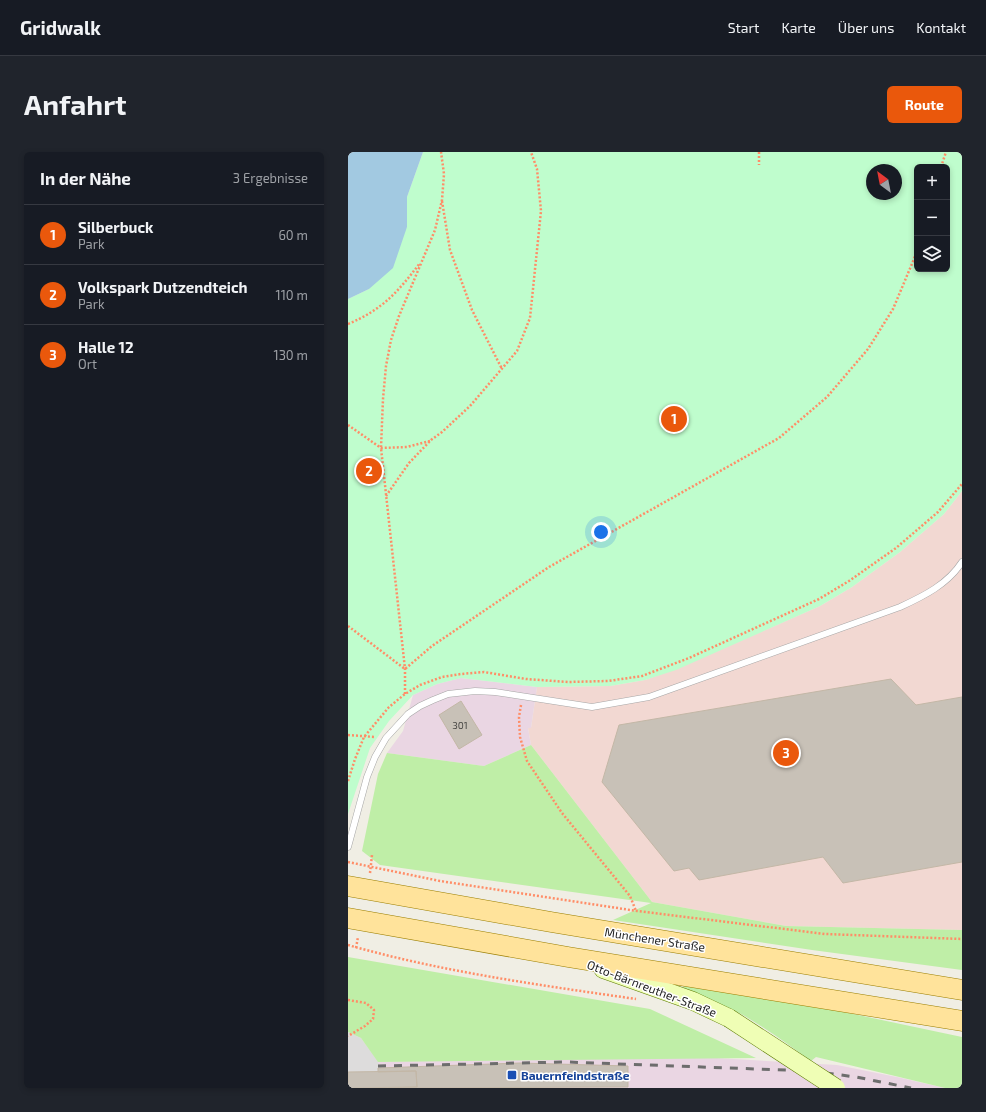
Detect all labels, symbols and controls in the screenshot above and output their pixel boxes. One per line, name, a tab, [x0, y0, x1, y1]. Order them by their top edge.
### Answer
text: Gridwalk	[20, 16, 101, 39]
text: Start	[728, 19, 759, 36]
text: Karte	[781, 19, 816, 36]
text: Über uns	[838, 19, 894, 36]
text: Kontakt	[916, 19, 966, 36]
button: Route	[887, 86, 962, 123]
text: Anfahrt	[24, 87, 127, 121]
north arrow	[866, 164, 902, 200]
map controls	[914, 164, 950, 272]
button: +	[914, 164, 950, 200]
text: In der Nähe	[40, 168, 131, 188]
text: 3 Ergebnisse	[233, 170, 308, 186]
button: −	[914, 200, 950, 236]
text: Silberbuck	[78, 218, 153, 236]
text: 1	[50, 227, 56, 243]
text: 60 m	[278, 227, 308, 243]
text: Park	[78, 236, 105, 252]
button: layers	[914, 236, 950, 272]
text: Volkspark Dutzendteich	[78, 278, 248, 296]
text: 2	[49, 287, 57, 303]
text: 110 m	[276, 287, 308, 303]
text: Park	[78, 296, 105, 312]
text: Halle 12	[78, 338, 134, 356]
text: 3	[49, 347, 57, 363]
text: 130 m	[273, 347, 308, 363]
text: Ort	[78, 356, 97, 372]
pin: 1	[661, 404, 687, 434]
pin: 2	[356, 456, 382, 486]
your location	[591, 522, 611, 542]
house number: 301	[452, 719, 468, 731]
pin: 3	[773, 738, 799, 768]
street label: Münchener Straße	[604, 924, 706, 954]
street label: Otto-Bärnreuther-Straße	[585, 957, 719, 1019]
place label: Bauernfeindstraße	[521, 1068, 630, 1082]
marker: Bauernfeindstraße	[506, 1069, 518, 1081]

